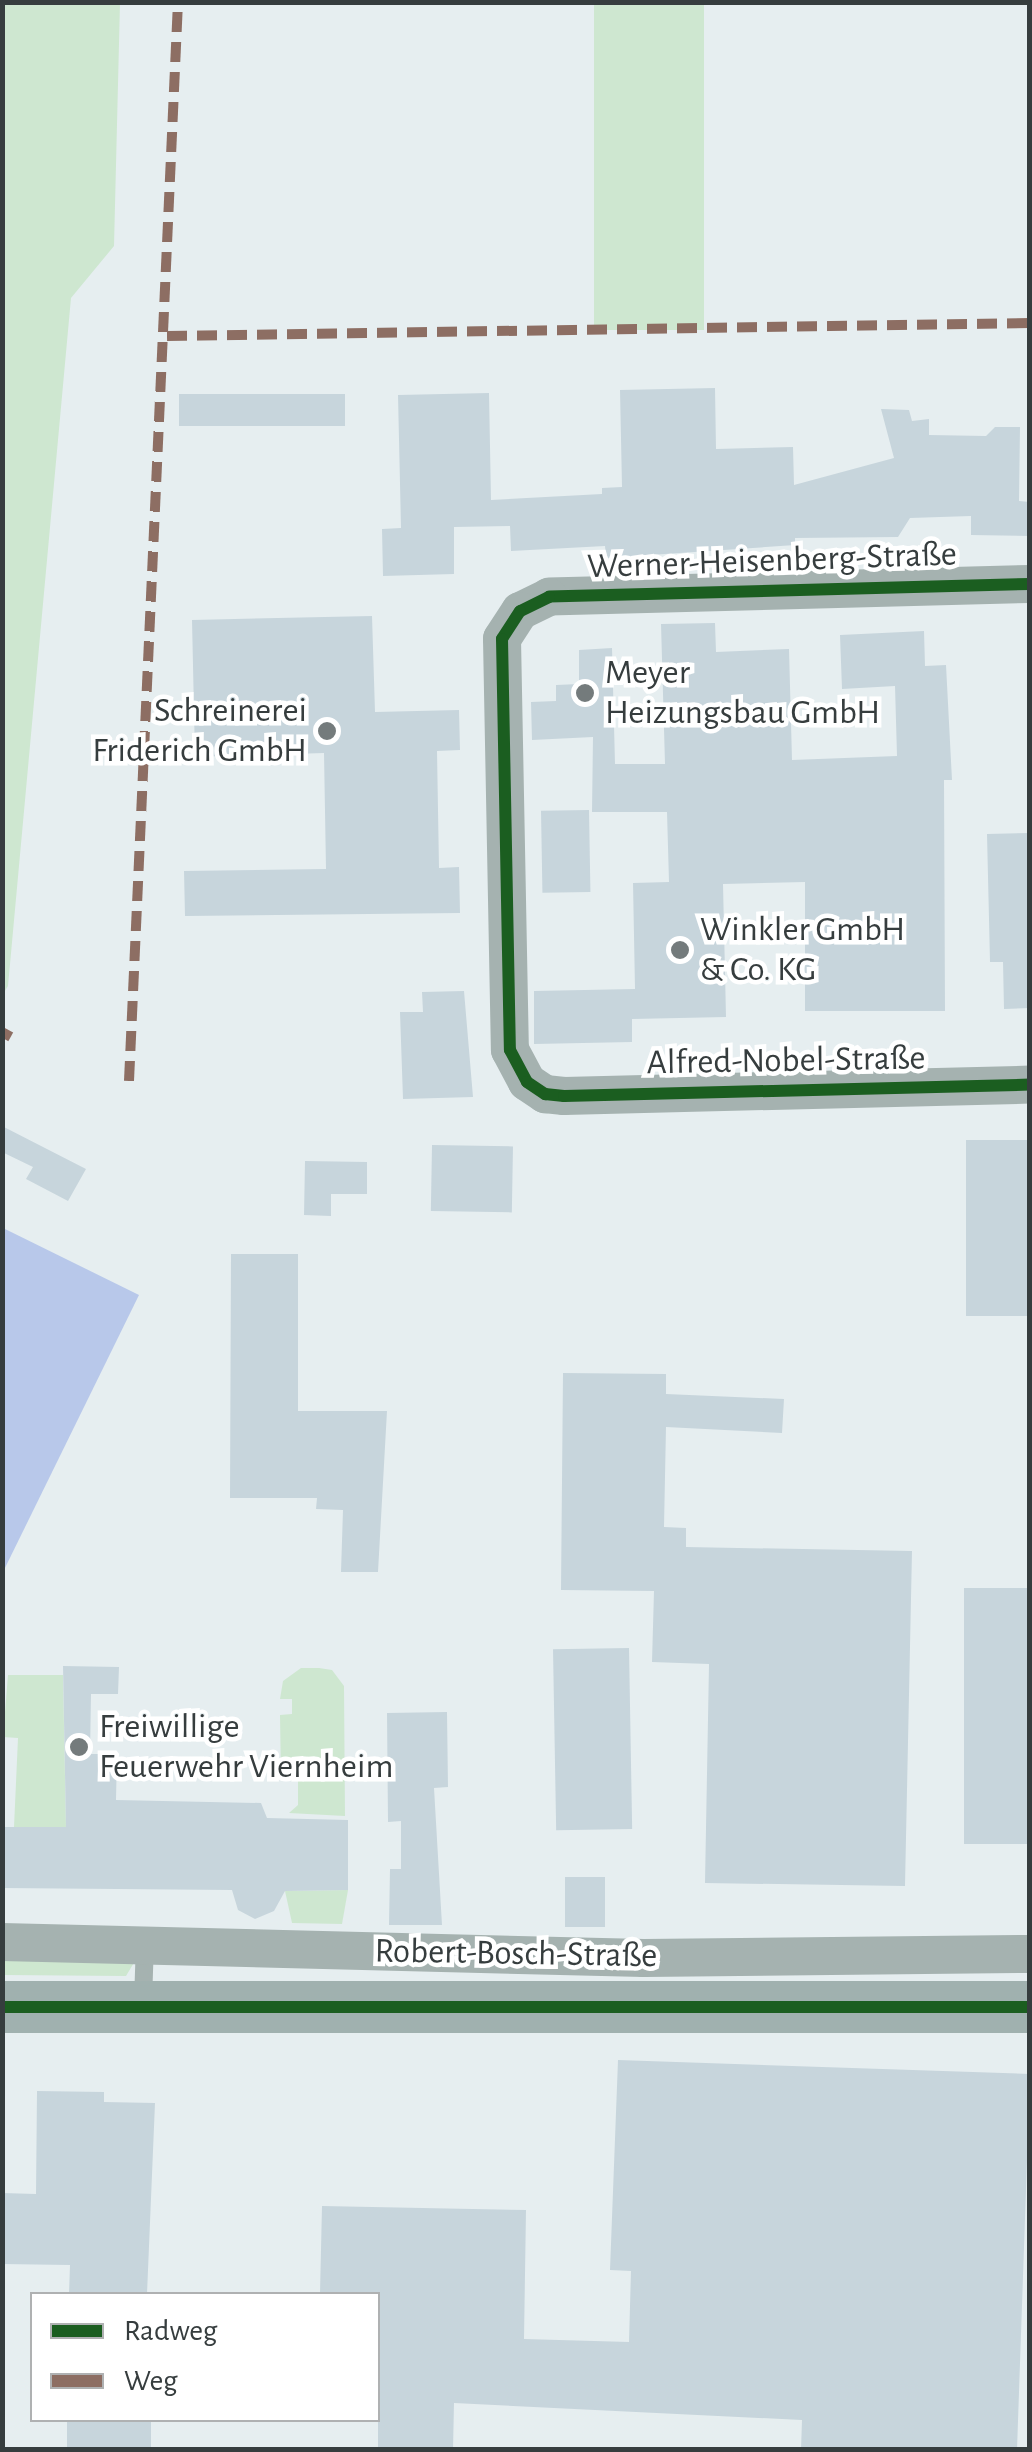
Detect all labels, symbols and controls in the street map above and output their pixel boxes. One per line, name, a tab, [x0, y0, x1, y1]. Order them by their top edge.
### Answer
street label: Werner-Heisenberg-Straße	[587, 534, 957, 588]
place label: Meyer Heizungsbau GmbH	[605, 652, 880, 734]
marker: Meyer Heizungsbau GmbH	[574, 682, 596, 704]
place label: Schreinerei Friderich GmbH	[92, 690, 307, 772]
marker: Schreinerei Friderich GmbH	[316, 720, 338, 742]
place label: Winkler GmbH & Co. KG	[700, 909, 905, 991]
marker: Winkler GmbH & Co. KG	[669, 939, 691, 961]
street label: Alfred-Nobel-Straße	[646, 1038, 926, 1084]
place label: Freiwillige Feuerwehr Viernheim	[99, 1706, 393, 1788]
marker: Freiwillige Feuerwehr Viernheim	[68, 1736, 90, 1758]
street label: Robert-Bosch-Straße	[374, 1931, 658, 1977]
legend	[30, 2292, 380, 2422]
text: Radweg	[124, 2316, 217, 2346]
text: Weg	[124, 2366, 178, 2396]

